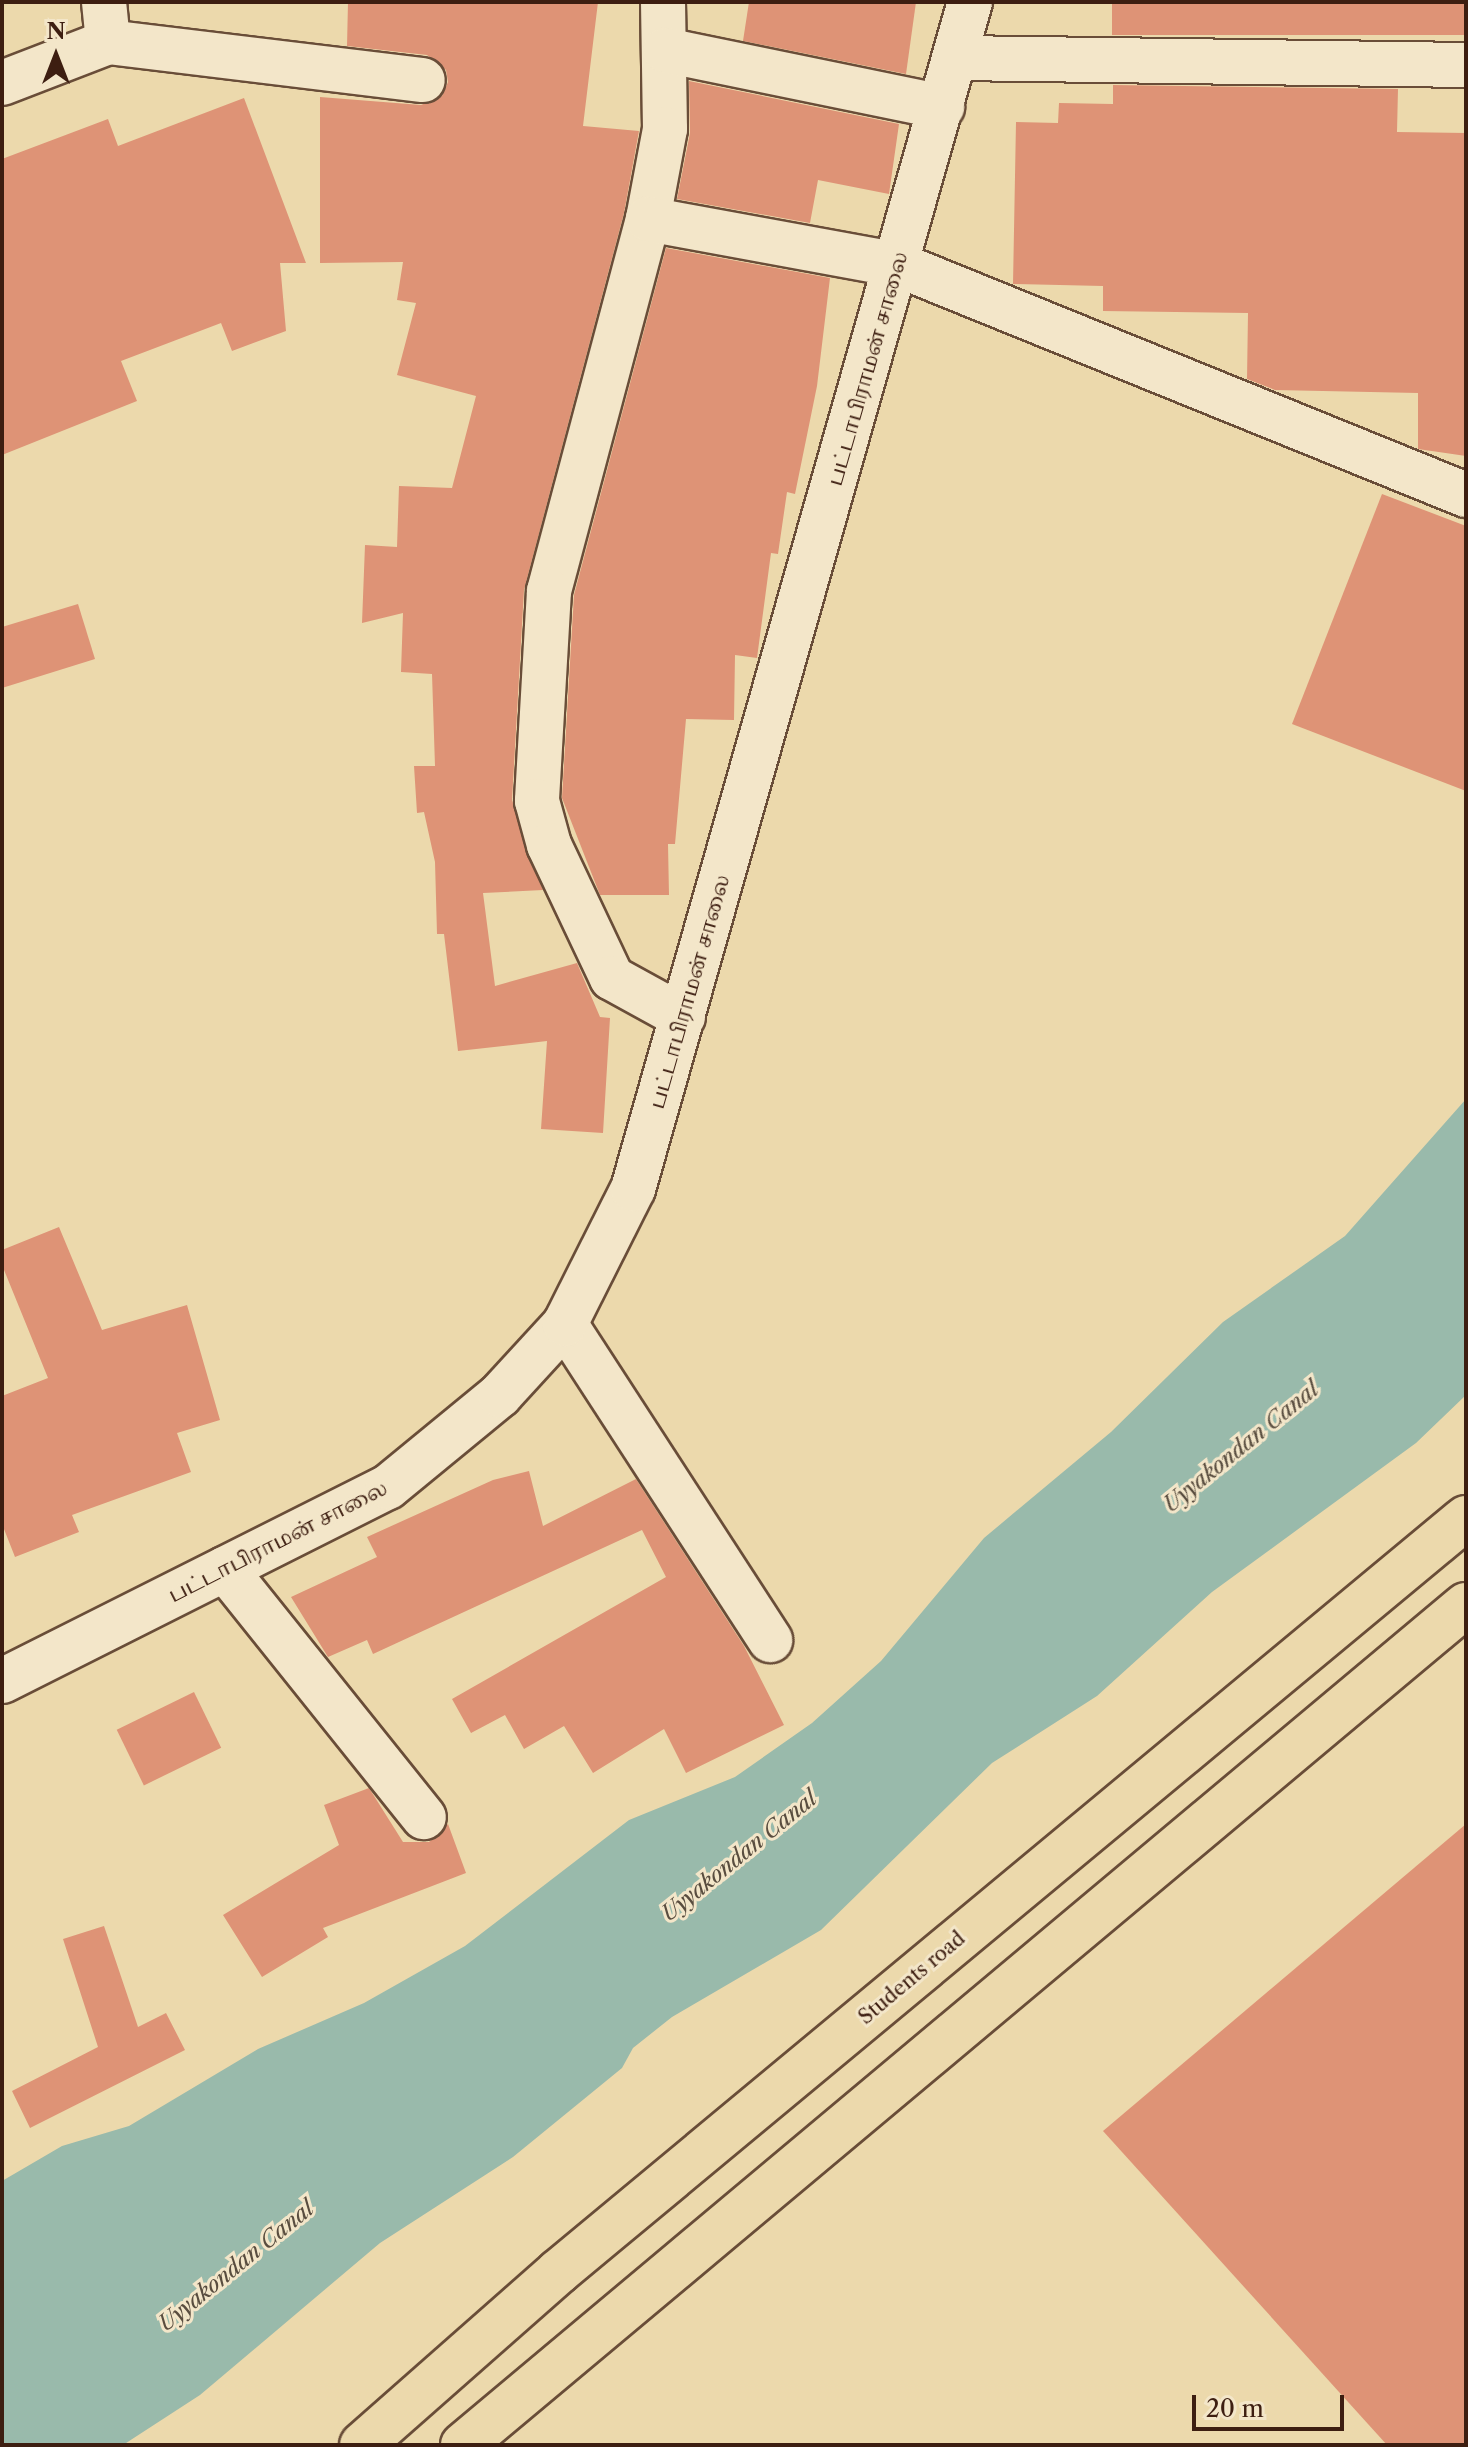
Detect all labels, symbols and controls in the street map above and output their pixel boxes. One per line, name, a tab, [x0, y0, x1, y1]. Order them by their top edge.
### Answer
north arrow	[16, 16, 96, 96]
text: N	[46, 18, 66, 45]
street label: பட்டாபிராமன் சாலை	[823, 249, 913, 489]
street label: பட்டாபிராமன் சாலை	[645, 872, 735, 1112]
water label: Uyyakondan Canal	[1158, 1376, 1324, 1518]
street label: பட்டாபிராமன் சாலை	[165, 1476, 391, 1608]
water label: Uyyakondan Canal	[656, 1785, 822, 1927]
street label: Students road	[854, 1927, 970, 2029]
water label: Uyyakondan Canal	[153, 2195, 319, 2337]
scale bar	[1196, 2379, 1348, 2429]
text: 20 m	[1206, 2394, 1264, 2423]

